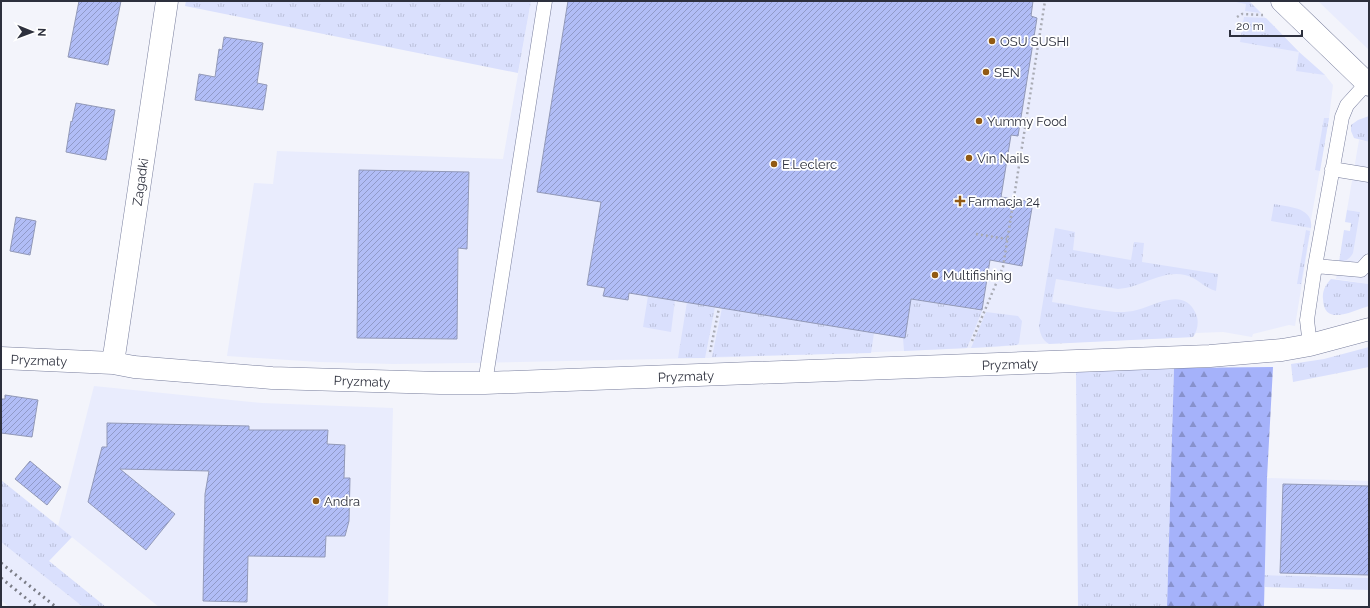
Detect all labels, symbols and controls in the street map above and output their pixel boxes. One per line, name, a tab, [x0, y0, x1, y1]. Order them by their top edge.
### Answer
north arrow	[12, 12, 52, 52]
scale bar	[1230, 12, 1302, 38]
text: 20 m	[1236, 19, 1264, 33]
text: N	[35, 28, 48, 36]
place label: OSU SUSHI	[1000, 34, 1069, 49]
marker: OSU SUSHI	[987, 36, 997, 46]
place label: SEN	[994, 65, 1020, 80]
marker: SEN	[981, 67, 991, 77]
place label: Yummy Food	[987, 114, 1067, 129]
marker: Yummy Food	[974, 116, 984, 126]
place label: Vin Nails	[977, 151, 1029, 166]
marker: Vin Nails	[964, 153, 974, 163]
street label: Zagadki	[130, 157, 151, 207]
place label: E.Leclerc	[782, 157, 837, 172]
marker: E.Leclerc	[769, 159, 779, 169]
place label: Farmacja 24	[968, 194, 1040, 209]
marker: Farmacja 24	[955, 196, 965, 206]
place label: Multifishing	[943, 268, 1012, 283]
marker: Multifishing	[930, 270, 940, 280]
street label: Pryzmaty	[10, 352, 67, 369]
street label: Pryzmaty	[982, 356, 1039, 373]
street label: Pryzmaty	[658, 368, 715, 385]
street label: Pryzmaty	[333, 373, 390, 390]
place label: Andra	[324, 494, 360, 509]
marker: Andra	[311, 496, 321, 506]

